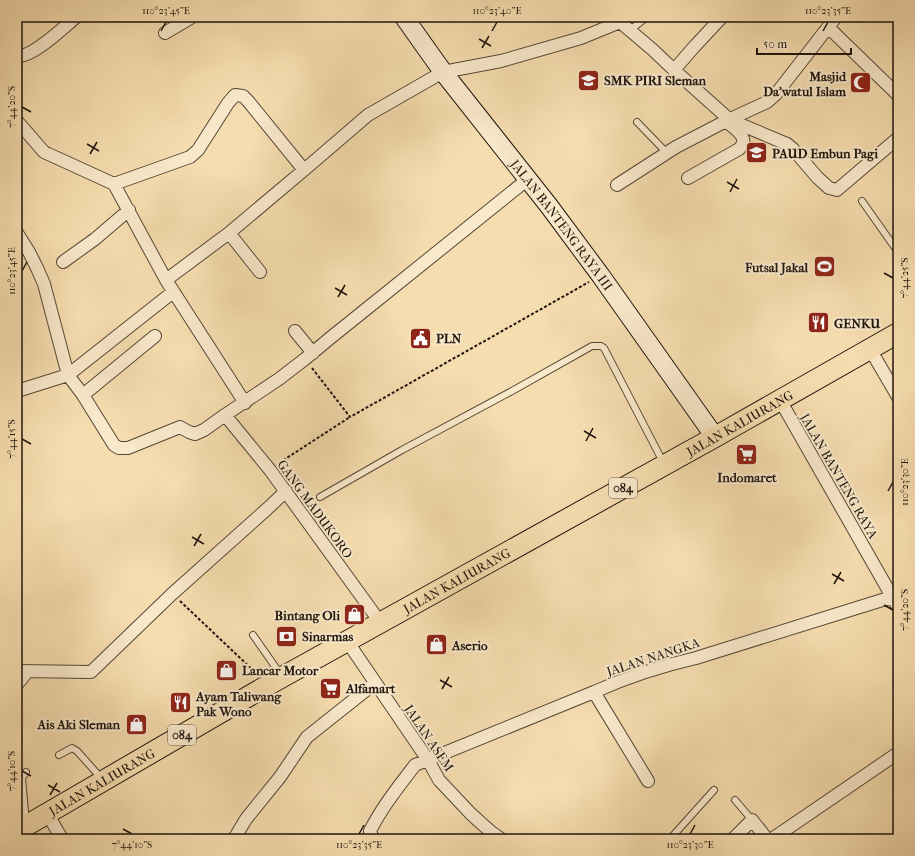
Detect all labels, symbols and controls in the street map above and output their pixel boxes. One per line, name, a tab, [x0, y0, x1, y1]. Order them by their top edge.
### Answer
text: 110°23'45"E	[142, 5, 190, 17]
text: 110°23'40"E	[472, 5, 522, 17]
text: 110°23'35"E	[805, 5, 851, 17]
scale bar	[757, 30, 851, 56]
text: 50 m	[763, 37, 787, 51]
school or university icon: SMK PIRI Sleman	[576, 67, 602, 93]
place label: Masjid Da'watul Islam	[763, 69, 847, 99]
mosque icon: Masjid Da'watul Islam	[848, 70, 874, 96]
place label: SMK PIRI Sleman	[604, 73, 706, 88]
text: 7°44'20"S	[6, 86, 18, 128]
school or university icon: PAUD Embun Pagi	[743, 140, 769, 166]
place label: PAUD Embun Pagi	[772, 146, 878, 162]
street label: JALAN BANTENG RAYA III	[507, 156, 616, 293]
text: 110°23'45"E	[6, 247, 18, 295]
sports icon: Futsal Jakal	[811, 254, 837, 280]
text: 7°44'25"S	[899, 258, 911, 299]
place label: Futsal Jakal	[744, 260, 808, 276]
restaurant icon: GENKU	[805, 310, 831, 336]
place label: GENKU	[834, 316, 881, 331]
public building icon: PLN	[408, 325, 434, 351]
place label: PLN	[436, 331, 462, 346]
street label: JALAN KALIURANG	[683, 387, 796, 459]
street label: JALAN BANTENG RAYA	[797, 410, 881, 542]
text: 7°44'15"S	[6, 419, 18, 459]
supermarket icon: Indomaret	[734, 442, 760, 468]
street label: GANG MADUKORO	[274, 457, 356, 561]
text: 110°23'30"E	[899, 458, 911, 506]
place label: Indomaret	[717, 470, 777, 485]
road number: 084	[609, 478, 637, 498]
street label: JALAN KALIURANG	[400, 545, 513, 617]
text: 7°44'20"S	[899, 589, 911, 631]
shop icon: Bintang Oli	[342, 602, 368, 628]
place label: Bintang Oli	[275, 608, 340, 624]
bank icon: Sinarmas	[274, 623, 300, 649]
place label: Sinarmas	[302, 629, 353, 644]
shop icon: Aserio	[424, 632, 450, 658]
street label: JALAN NANGKA	[604, 635, 702, 679]
place label: Aserio	[451, 638, 488, 653]
shop icon: Lancar Motor	[213, 657, 239, 683]
place label: Lancar Motor	[242, 663, 319, 678]
supermarket icon: Alfamart	[318, 675, 344, 701]
place label: Alfamart	[345, 681, 396, 696]
place label: Ayam Taliwang Pak Wono	[195, 689, 282, 719]
restaurant icon: Ayam Taliwang Pak Wono	[168, 690, 194, 716]
street label: JALAN ASEM	[401, 701, 457, 774]
shop icon: Ais Aki Sleman	[123, 711, 149, 737]
place label: Ais Aki Sleman	[36, 717, 120, 732]
road number: 084	[168, 725, 196, 745]
street label: JALAN KALIURANG	[45, 745, 157, 819]
text: 7°44'10"S	[6, 751, 18, 791]
text: 7°44'10"S	[112, 839, 152, 851]
text: 110°23'35"E	[336, 839, 382, 851]
text: 110°23'30"E	[666, 839, 714, 851]

